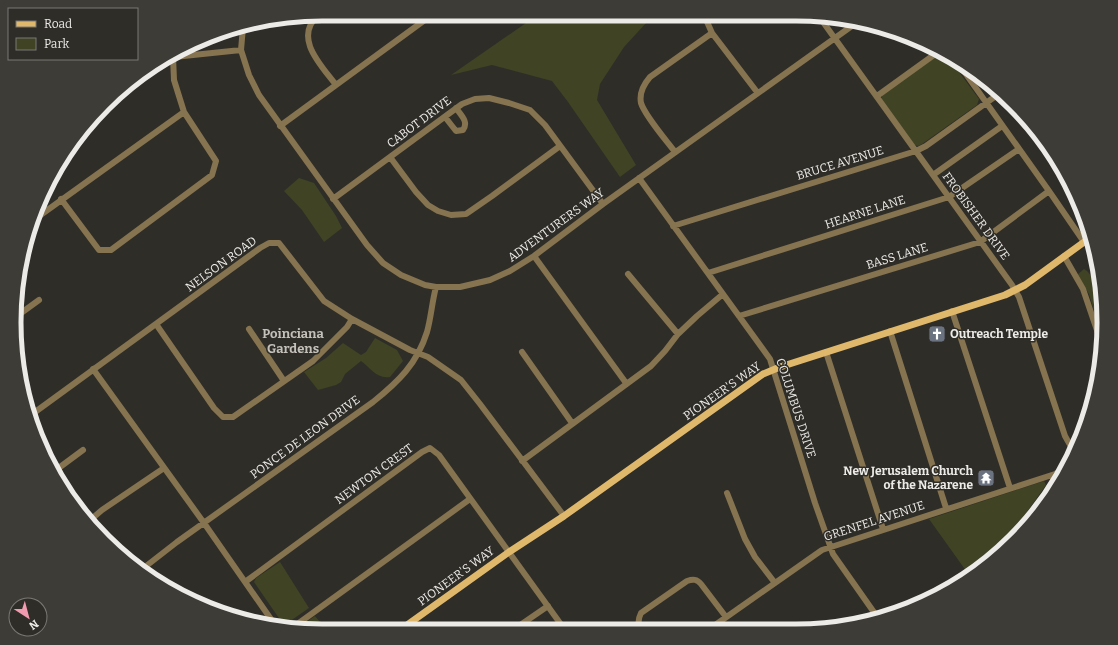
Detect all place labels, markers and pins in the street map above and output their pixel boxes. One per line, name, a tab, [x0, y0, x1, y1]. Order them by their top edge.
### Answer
church icon: Outreach Temple	[927, 324, 947, 344]
place label: Outreach Temple	[950, 327, 1049, 341]
place label: New Jerusalem Church of the Nazarene	[843, 464, 973, 492]
temple icon: New Jerusalem Church of the Nazarene	[976, 468, 996, 488]

